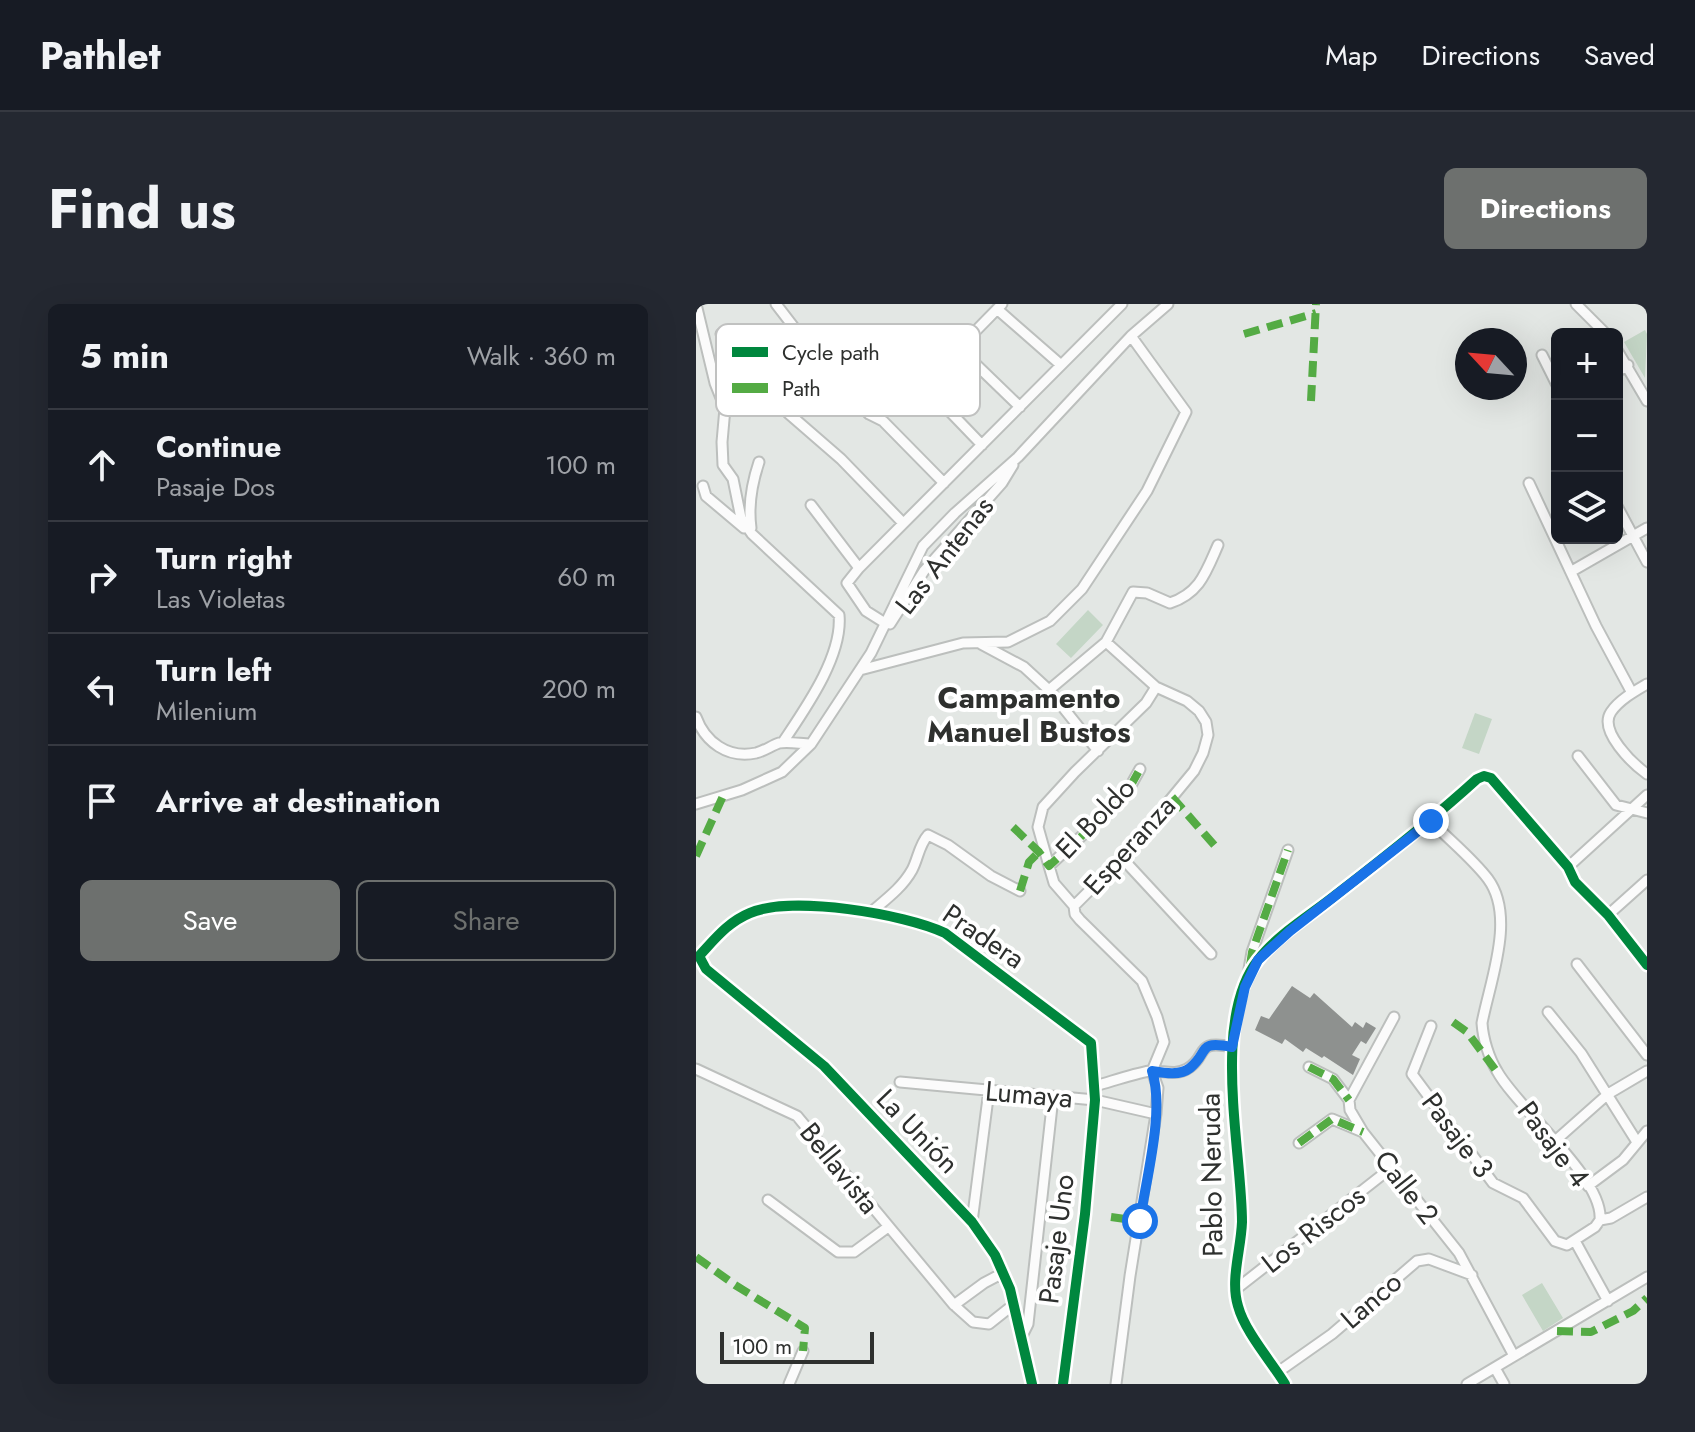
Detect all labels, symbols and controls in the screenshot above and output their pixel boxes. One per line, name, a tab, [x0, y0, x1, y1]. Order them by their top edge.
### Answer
text: Pathlet	[40, 28, 161, 83]
text: Map	[1325, 35, 1377, 76]
text: Directions	[1421, 35, 1540, 76]
text: Saved	[1584, 35, 1655, 76]
text: Find us	[48, 168, 236, 249]
button: Directions	[1444, 168, 1647, 249]
legend	[716, 324, 980, 416]
north arrow	[1455, 328, 1527, 400]
map controls	[1551, 328, 1623, 544]
button: +	[1551, 328, 1623, 400]
text: 5 min	[80, 332, 169, 381]
text: Cycle path	[782, 336, 880, 368]
text: Walk · 360 m	[467, 337, 616, 375]
text: Path	[782, 372, 821, 404]
button: −	[1551, 400, 1623, 472]
text: Continue	[156, 425, 282, 468]
icon: ahead	[80, 443, 124, 487]
text: 100 m	[545, 446, 616, 484]
text: Pasaje Dos	[156, 468, 275, 506]
button: layers	[1551, 472, 1623, 544]
street label: Las Antenas	[885, 488, 1004, 623]
text: Turn right	[156, 537, 292, 580]
icon: right	[80, 555, 124, 599]
text: 60 m	[557, 558, 616, 596]
text: Las Violetas	[156, 580, 285, 618]
text: Turn left	[156, 649, 271, 692]
icon: left	[80, 667, 124, 711]
text: 200 m	[542, 670, 616, 708]
district label: Campamento Manuel Bustos	[927, 676, 1131, 753]
text: Milenium	[156, 692, 258, 730]
street label: El Boldo	[1046, 769, 1144, 868]
icon: arrive	[80, 779, 124, 823]
text: Arrive at destination	[156, 780, 441, 823]
street label: Esperanza	[1074, 787, 1185, 904]
route end	[1413, 803, 1449, 839]
button: Save	[80, 880, 340, 961]
button: Share	[356, 880, 616, 961]
street label: Pradera	[934, 894, 1033, 979]
street label: Lumaya	[983, 1070, 1074, 1119]
street label: La Unión	[867, 1080, 968, 1183]
street label: Pasaje 3	[1412, 1084, 1503, 1187]
street label: Pasaje 4	[1507, 1092, 1600, 1196]
street label: Pablo Neruda	[1190, 1093, 1233, 1257]
street label: Bellavista	[790, 1114, 889, 1223]
street label: Calle 2	[1365, 1141, 1449, 1233]
street label: Pasaje Uno	[1028, 1172, 1085, 1306]
street label: Los Riscos	[1253, 1176, 1374, 1283]
route start	[1122, 1203, 1158, 1239]
street label: Lanco	[1332, 1262, 1411, 1339]
scale bar	[720, 1328, 874, 1364]
text: 100 m	[732, 1330, 792, 1362]

